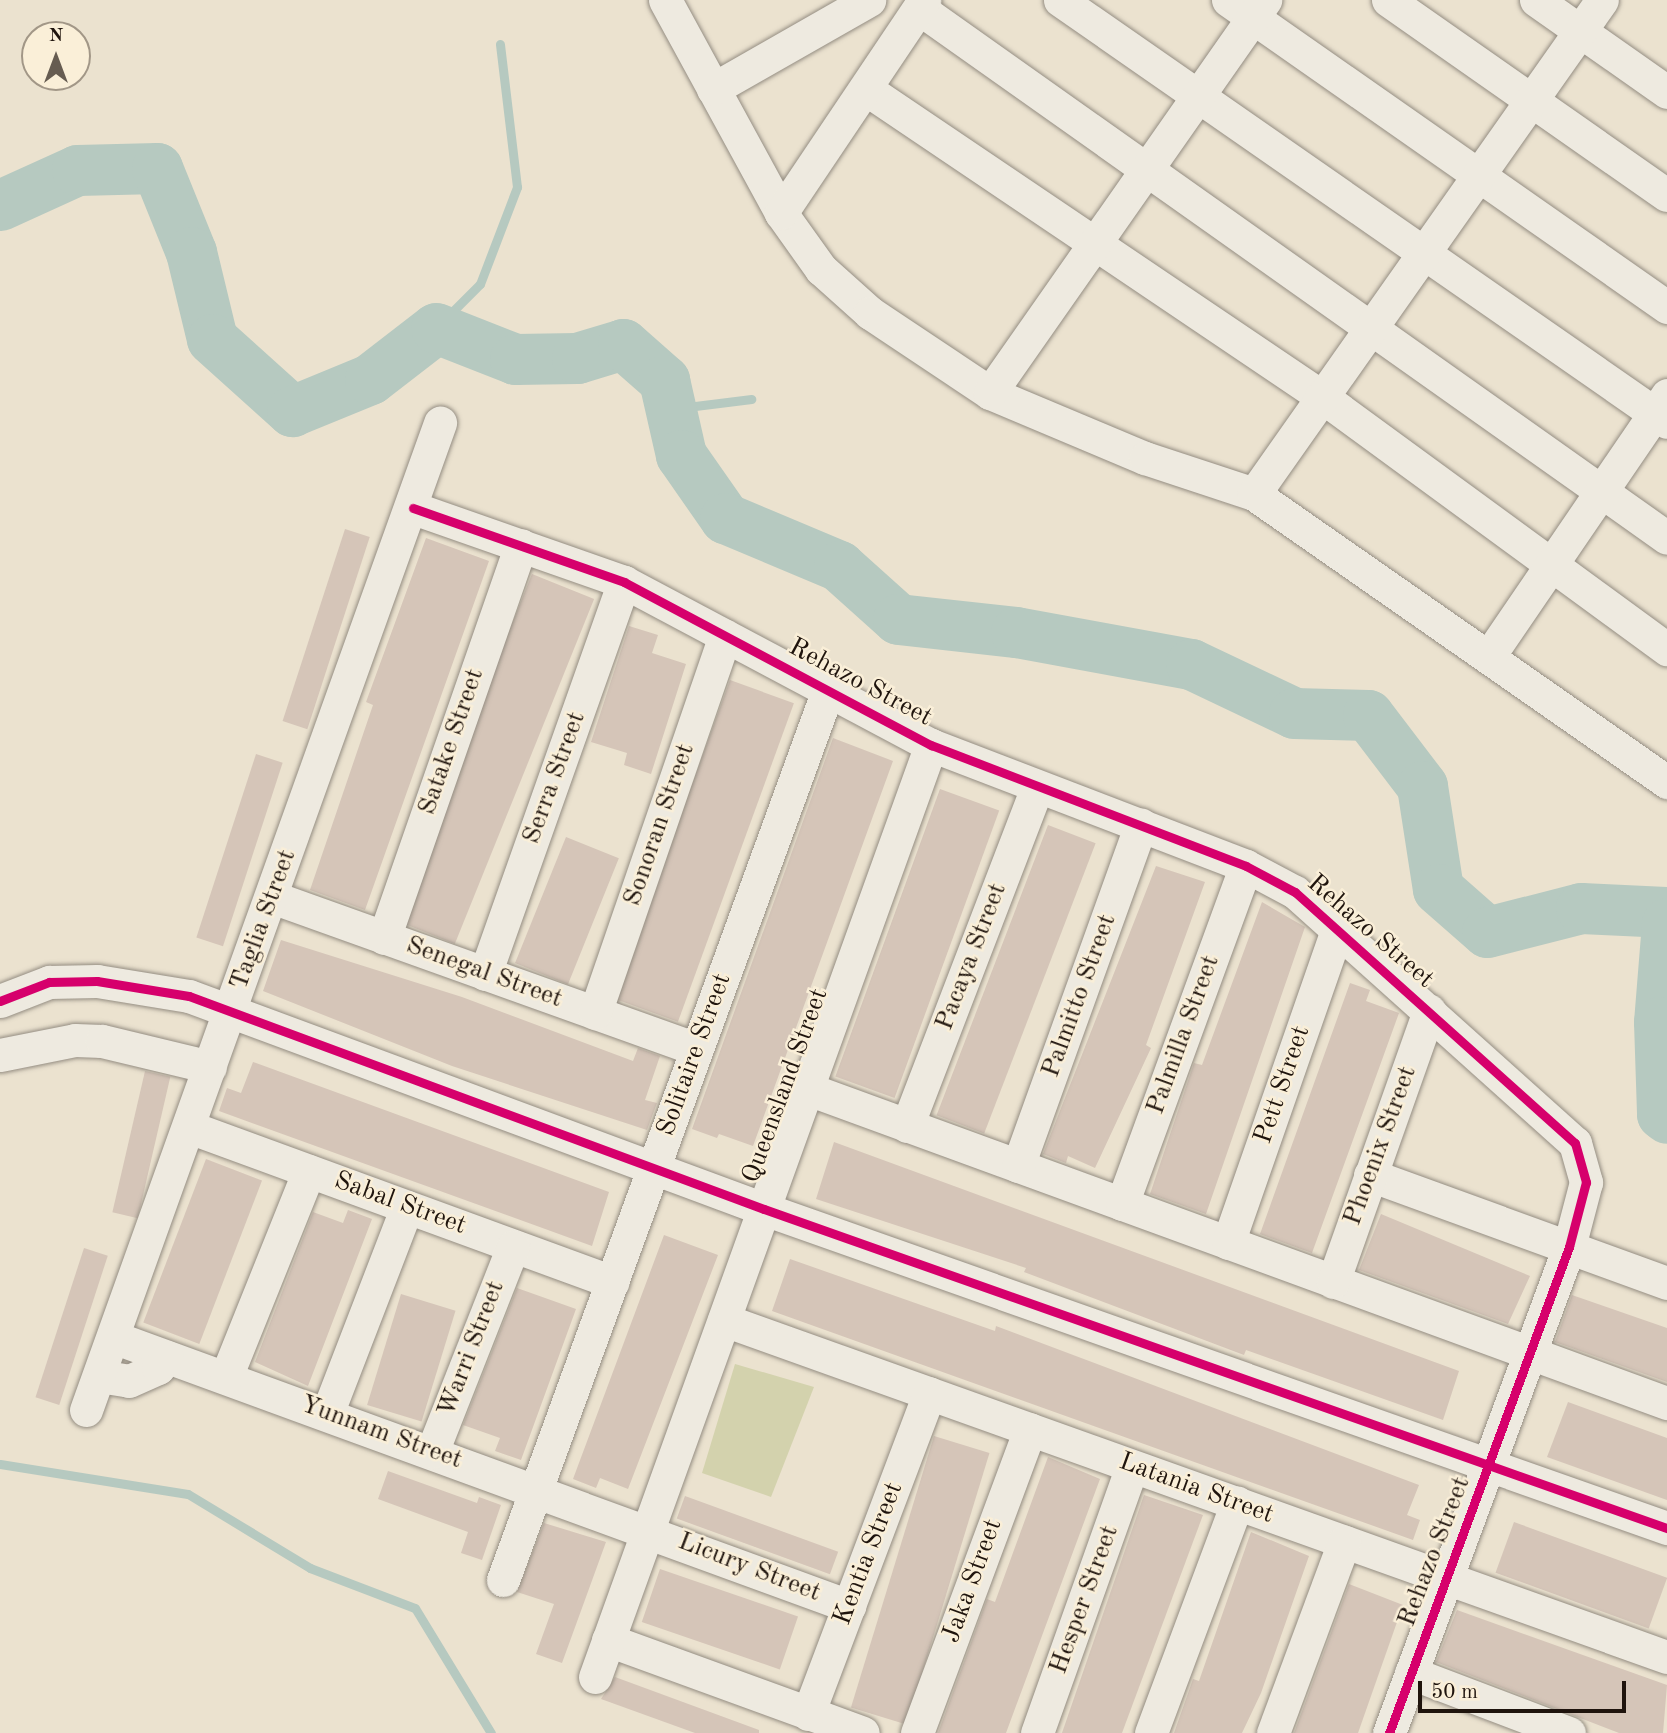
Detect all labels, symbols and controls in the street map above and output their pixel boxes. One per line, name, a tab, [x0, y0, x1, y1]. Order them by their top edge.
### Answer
north arrow	[21, 21, 91, 91]
text: N	[49, 27, 63, 46]
street label: Rehazo Street	[783, 632, 937, 734]
street label: Satake Street	[412, 665, 492, 819]
street label: Serra Street	[517, 708, 593, 848]
street label: Sonoran Street	[618, 740, 702, 910]
street label: Taglia Street	[224, 846, 304, 994]
street label: Rehazo Street	[1300, 868, 1440, 996]
street label: Pacaya Street	[930, 879, 1014, 1035]
street label: Palmitto Street	[1036, 910, 1124, 1082]
street label: Senegal Street	[402, 930, 566, 1016]
street label: Palmilla Street	[1141, 951, 1227, 1119]
street label: Solitaire Street	[651, 969, 739, 1141]
street label: Queensland Street	[736, 984, 836, 1188]
street label: Pett Street	[1248, 1022, 1318, 1148]
street label: Phoenix Street	[1338, 1062, 1424, 1230]
street label: Sabal Street	[330, 1166, 470, 1242]
street label: Warri Street	[432, 1277, 512, 1421]
street label: Yunnam Street	[296, 1389, 466, 1477]
street label: Latania Street	[1114, 1447, 1278, 1531]
street label: Rehazo Street	[1392, 1473, 1478, 1631]
street label: Kentia Street	[827, 1478, 911, 1630]
street label: Jaka Street	[936, 1515, 1010, 1647]
street label: Hesper Street	[1044, 1521, 1126, 1679]
street label: Licury Street	[673, 1527, 825, 1609]
scale bar	[1422, 1666, 1630, 1710]
text: 50 m	[1431, 1682, 1478, 1703]

